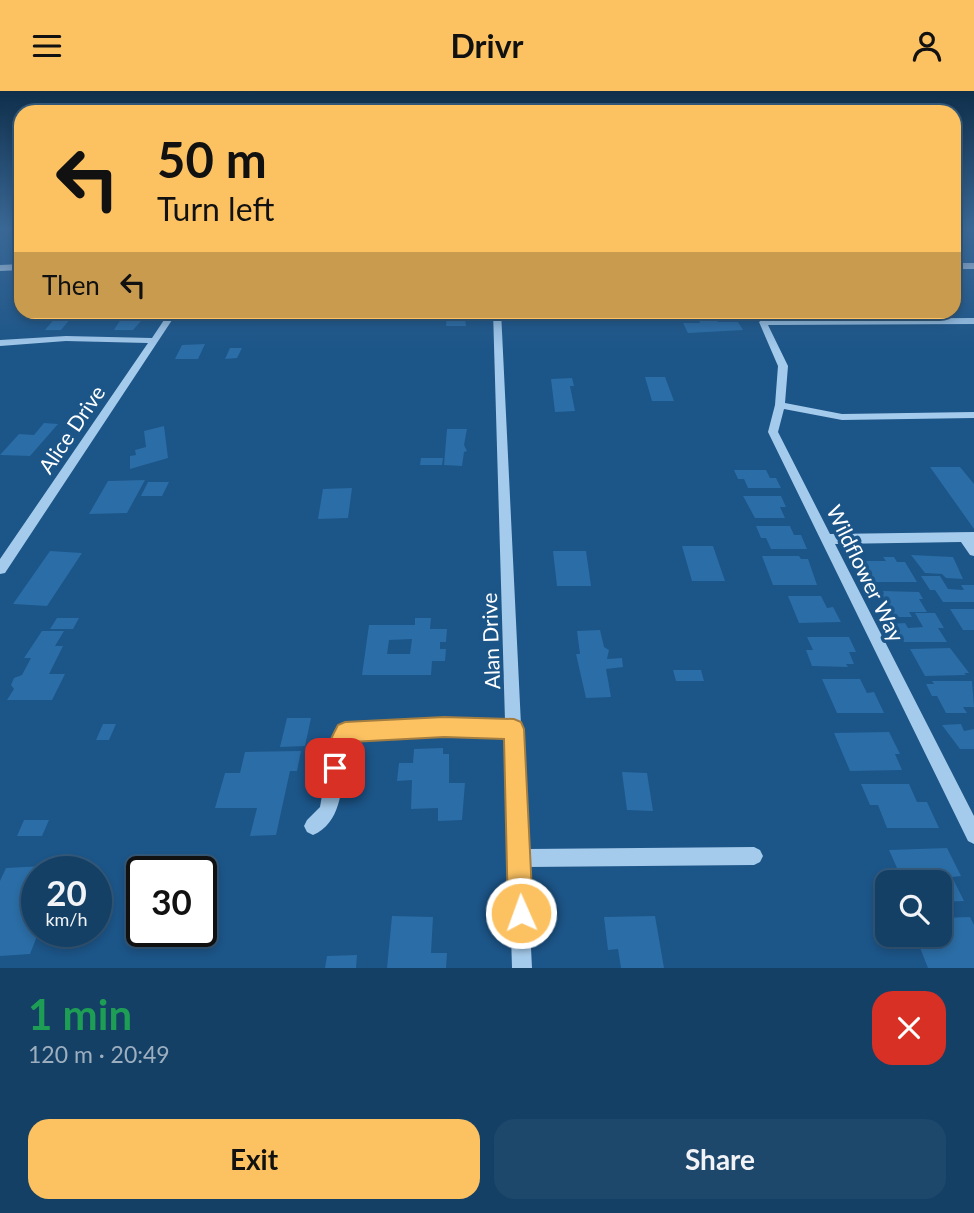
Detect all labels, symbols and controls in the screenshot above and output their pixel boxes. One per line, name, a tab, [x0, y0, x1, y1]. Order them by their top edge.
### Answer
text: Drivr	[451, 26, 523, 65]
icon: menu	[28, 27, 66, 65]
icon: person	[908, 27, 946, 65]
text: 50 m	[157, 130, 267, 188]
icon: left	[42, 133, 133, 224]
text: Turn left	[157, 189, 274, 228]
icon: left	[114, 266, 152, 304]
text: Then	[42, 269, 100, 301]
street label: Alice Drive	[33, 380, 109, 478]
street label: Wildflower Way	[822, 501, 910, 646]
street label: Alan Drive	[476, 592, 504, 690]
pin	[305, 738, 365, 798]
icon: arrive	[316, 749, 354, 787]
speed limit sign: 30	[126, 856, 217, 947]
map controls	[875, 870, 952, 947]
button: search	[875, 870, 952, 947]
text: 20	[46, 871, 87, 913]
position arrow	[484, 876, 558, 950]
text: km/h	[45, 908, 88, 930]
text: 1 min	[28, 989, 132, 1039]
button: close	[872, 991, 946, 1065]
text: 120 m · 20:49	[28, 1040, 170, 1068]
button: Exit	[28, 1119, 480, 1199]
button: Share	[494, 1119, 946, 1199]

